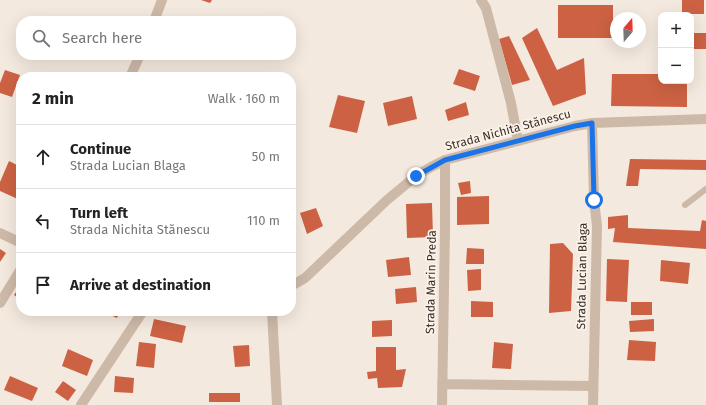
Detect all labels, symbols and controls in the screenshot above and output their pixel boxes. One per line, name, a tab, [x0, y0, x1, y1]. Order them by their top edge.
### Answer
north arrow	[610, 12, 646, 48]
map controls	[658, 12, 694, 84]
button: +	[658, 12, 694, 48]
search box	[16, 16, 296, 60]
icon: search	[30, 27, 52, 49]
text: Search here	[62, 29, 142, 47]
button: −	[658, 48, 694, 84]
text: 2 min	[32, 88, 74, 109]
text: Walk · 160 m	[208, 91, 280, 106]
street label: Strada Nichita Stănescu	[444, 107, 572, 153]
text: Continue	[70, 140, 131, 158]
icon: ahead	[32, 146, 54, 168]
text: 50 m	[252, 149, 280, 164]
text: Strada Lucian Blaga	[70, 158, 186, 173]
route end	[407, 167, 425, 185]
route start	[585, 191, 603, 209]
text: Turn left	[70, 204, 128, 222]
icon: left	[32, 210, 54, 232]
text: 110 m	[247, 213, 280, 228]
text: Strada Nichita Stănescu	[70, 222, 210, 237]
street label: Strada Lucian Blaga	[574, 222, 590, 330]
street label: Strada Marin Preda	[423, 230, 439, 334]
icon: arrive	[32, 274, 54, 296]
text: Arrive at destination	[70, 276, 211, 294]

